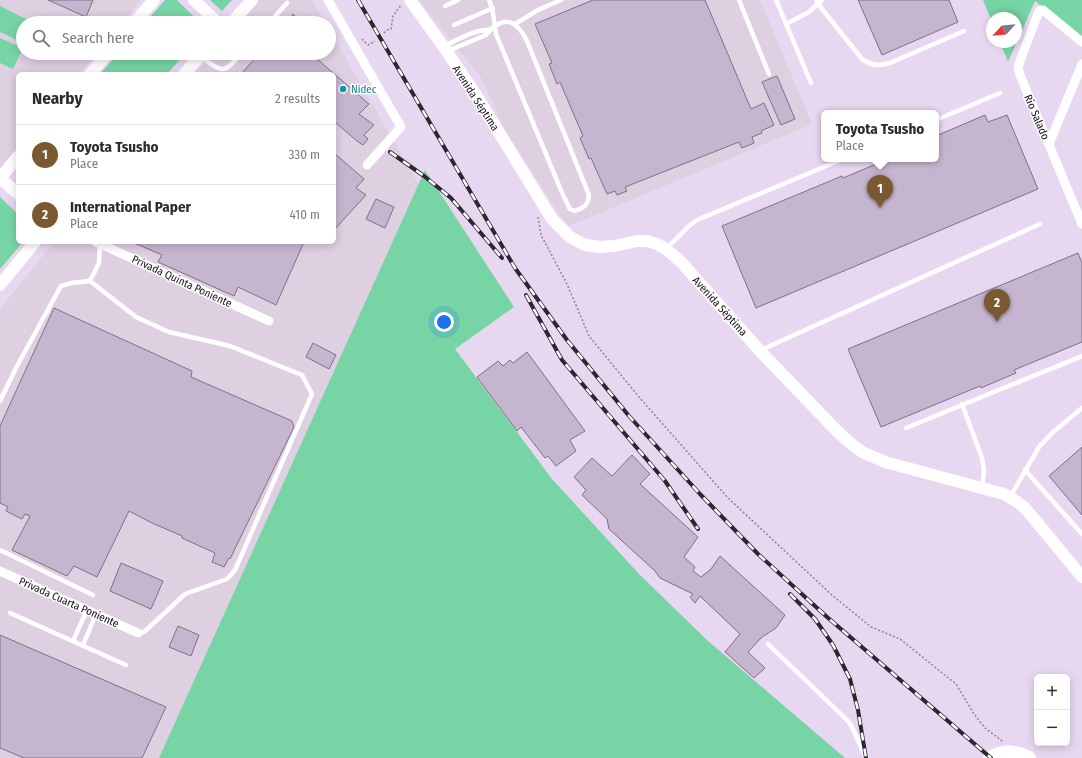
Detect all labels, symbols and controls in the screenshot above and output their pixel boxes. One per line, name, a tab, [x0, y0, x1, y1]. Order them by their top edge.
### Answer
north arrow	[986, 12, 1022, 48]
search box	[16, 16, 336, 60]
icon: search	[30, 27, 52, 49]
text: Search here	[62, 29, 134, 47]
street label: Avenida Séptima	[450, 63, 502, 133]
place label: Nidec	[351, 83, 377, 96]
marker: Nidec	[338, 84, 348, 94]
text: Nearby	[32, 88, 83, 109]
text: 2 results	[275, 91, 320, 106]
street label: Río Salado	[1021, 93, 1052, 142]
popup	[821, 110, 939, 162]
text: Toyota Tsusho	[836, 120, 924, 138]
text: Toyota Tsusho	[70, 138, 159, 156]
text: Place	[836, 138, 864, 153]
text: 1	[42, 147, 48, 162]
text: 330 m	[288, 147, 320, 162]
text: Place	[70, 156, 98, 171]
pin: 1	[867, 175, 893, 208]
text: International Paper	[70, 198, 191, 216]
text: 2	[42, 207, 48, 222]
text: 410 m	[290, 207, 320, 222]
text: Place	[70, 216, 98, 231]
street label: Privada Quinta Poniente	[130, 253, 234, 310]
street label: Avenida Séptima	[690, 274, 750, 339]
pin: 2	[984, 289, 1010, 322]
your location	[434, 312, 454, 332]
street label: Privada Cuarta Poniente	[17, 575, 121, 630]
map controls	[1034, 674, 1070, 746]
button: +	[1034, 674, 1070, 710]
button: −	[1034, 710, 1070, 746]

